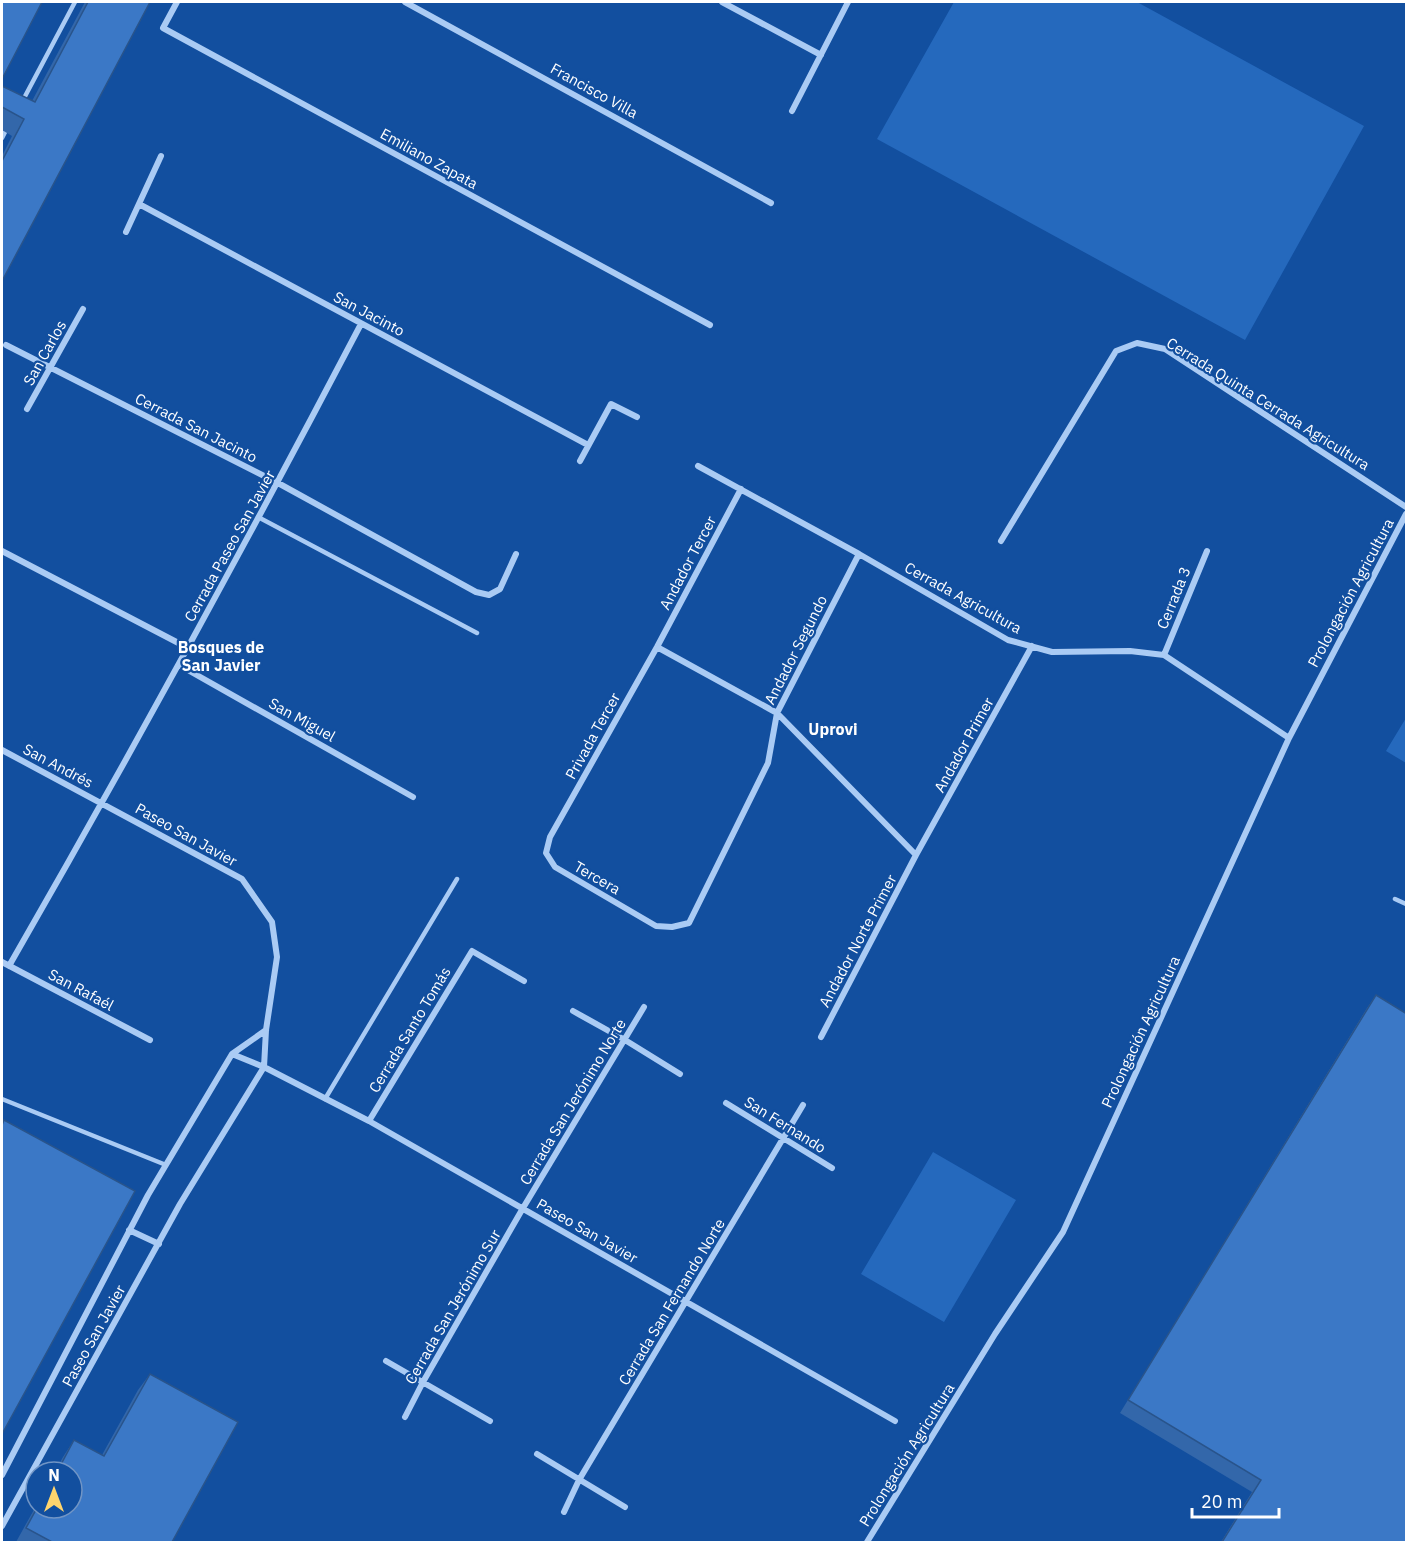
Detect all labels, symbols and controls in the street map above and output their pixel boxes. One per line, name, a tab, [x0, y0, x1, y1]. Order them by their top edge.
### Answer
street label: Francisco Villa	[547, 59, 641, 122]
street label: Emiliano Zapata	[377, 124, 481, 193]
street label: San Jacinto	[330, 287, 408, 340]
street label: San Carlos	[19, 317, 70, 389]
street label: Cerrada Quinta Cerrada Agricultura	[1163, 333, 1373, 474]
street label: Cerrada San Jacinto	[132, 389, 261, 467]
street label: Cerrada Paseo San Javier	[180, 466, 279, 625]
street label: Andador Tercer	[655, 512, 720, 613]
street label: Prolongación Agricultura	[1303, 515, 1398, 670]
street label: Cerrada Agricultura	[901, 558, 1025, 638]
street label: Cerrada 3	[1152, 564, 1195, 632]
street label: Andador Segundo	[760, 592, 831, 708]
district label: Bosques de San Javier	[178, 637, 264, 675]
street label: Privada Tercer	[561, 689, 624, 782]
street label: San Miguel	[266, 693, 339, 746]
street label: Andador Primer	[930, 693, 998, 796]
district label: Uprovi	[808, 719, 858, 739]
street label: San Andrés	[20, 739, 97, 792]
street label: Paseo San Javier	[132, 799, 241, 871]
street label: Tercera	[571, 857, 624, 898]
street label: Andador Norte Primer	[815, 871, 901, 1010]
street label: Prolongación Agricultura	[1097, 953, 1184, 1111]
street label: Cerrada Santo Tomás	[364, 963, 455, 1096]
street label: San Rafaél	[45, 964, 117, 1015]
street label: Cerrada San Jerónimo Norte	[515, 1015, 630, 1188]
street label: San Fernando	[741, 1092, 830, 1157]
street label: Paseo San Javier	[533, 1194, 642, 1267]
street label: Cerrada San Fernando Norte	[614, 1215, 729, 1388]
street label: Cerrada San Jerónimo Sur	[401, 1226, 505, 1387]
street label: Paseo San Javier	[58, 1281, 130, 1390]
street label: Prolongación Agricultura	[855, 1380, 958, 1530]
north arrow	[24, 1460, 84, 1520]
text: N	[48, 1465, 60, 1485]
scale bar	[1192, 1481, 1279, 1519]
text: 20 m	[1201, 1490, 1243, 1513]

